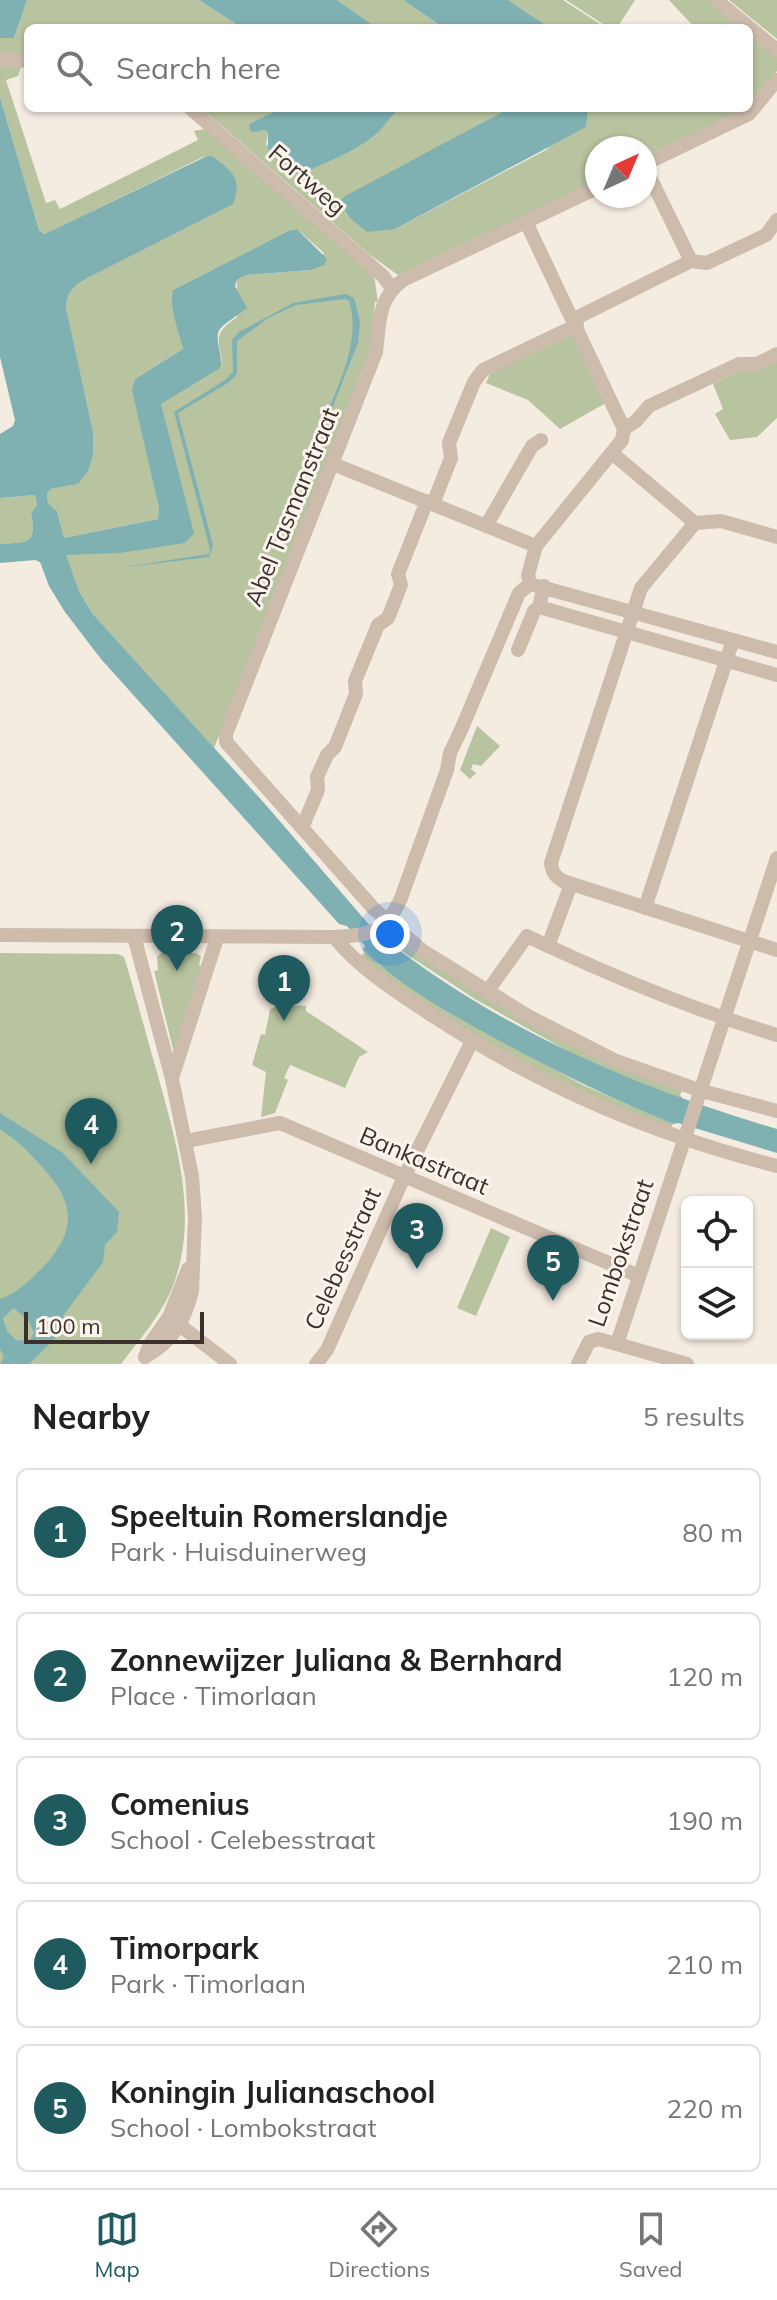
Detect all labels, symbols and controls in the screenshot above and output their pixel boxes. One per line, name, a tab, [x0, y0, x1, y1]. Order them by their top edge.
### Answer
search box	[24, 24, 753, 112]
icon: search	[52, 46, 96, 90]
text: Search here	[116, 49, 281, 87]
north arrow	[585, 136, 657, 208]
street label: Fortweg	[263, 137, 353, 221]
street label: Abel Tasmanstraat	[238, 403, 345, 610]
pin: 2	[151, 905, 203, 971]
your location	[370, 914, 410, 954]
pin: 1	[258, 955, 310, 1021]
pin: 4	[65, 1098, 117, 1164]
street label: Bankastraat	[355, 1119, 493, 1201]
street label: Lombokstraat	[581, 1175, 659, 1330]
street label: Celebesstraat	[297, 1183, 387, 1334]
map controls	[681, 1196, 753, 1340]
button: locate	[681, 1196, 753, 1268]
pin: 3	[391, 1203, 443, 1269]
pin: 5	[527, 1235, 579, 1301]
button: layers	[681, 1268, 753, 1340]
scale bar	[24, 1308, 204, 1344]
text: 100 m	[36, 1312, 101, 1340]
text: Nearby	[32, 1395, 150, 1438]
text: 5 results	[643, 1400, 745, 1433]
text: Speeltuin Romerslandje	[110, 1497, 448, 1535]
text: 1	[52, 1516, 68, 1549]
text: 80 m	[682, 1516, 743, 1549]
text: Park · Huisduinerweg	[110, 1535, 367, 1568]
text: Zonnewijzer Juliana & Bernhard	[110, 1641, 563, 1679]
text: 2	[52, 1660, 68, 1693]
text: 120 m	[667, 1660, 743, 1693]
text: Place · Timorlaan	[110, 1679, 317, 1712]
text: Comenius	[110, 1785, 250, 1823]
text: 3	[52, 1804, 68, 1837]
text: 190 m	[667, 1804, 743, 1837]
text: School · Celebesstraat	[110, 1823, 375, 1856]
text: Timorpark	[110, 1929, 258, 1967]
text: 4	[52, 1948, 68, 1981]
text: 210 m	[667, 1948, 743, 1981]
text: Park · Timorlaan	[110, 1967, 306, 2000]
text: Koningin Julianaschool	[110, 2073, 435, 2111]
text: 5	[52, 2092, 68, 2125]
text: 220 m	[667, 2092, 743, 2125]
text: School · Lombokstraat	[110, 2111, 377, 2144]
tab: Map	[94, 2207, 140, 2283]
tab: Directions	[329, 2207, 430, 2283]
tab: Saved	[619, 2207, 683, 2283]

